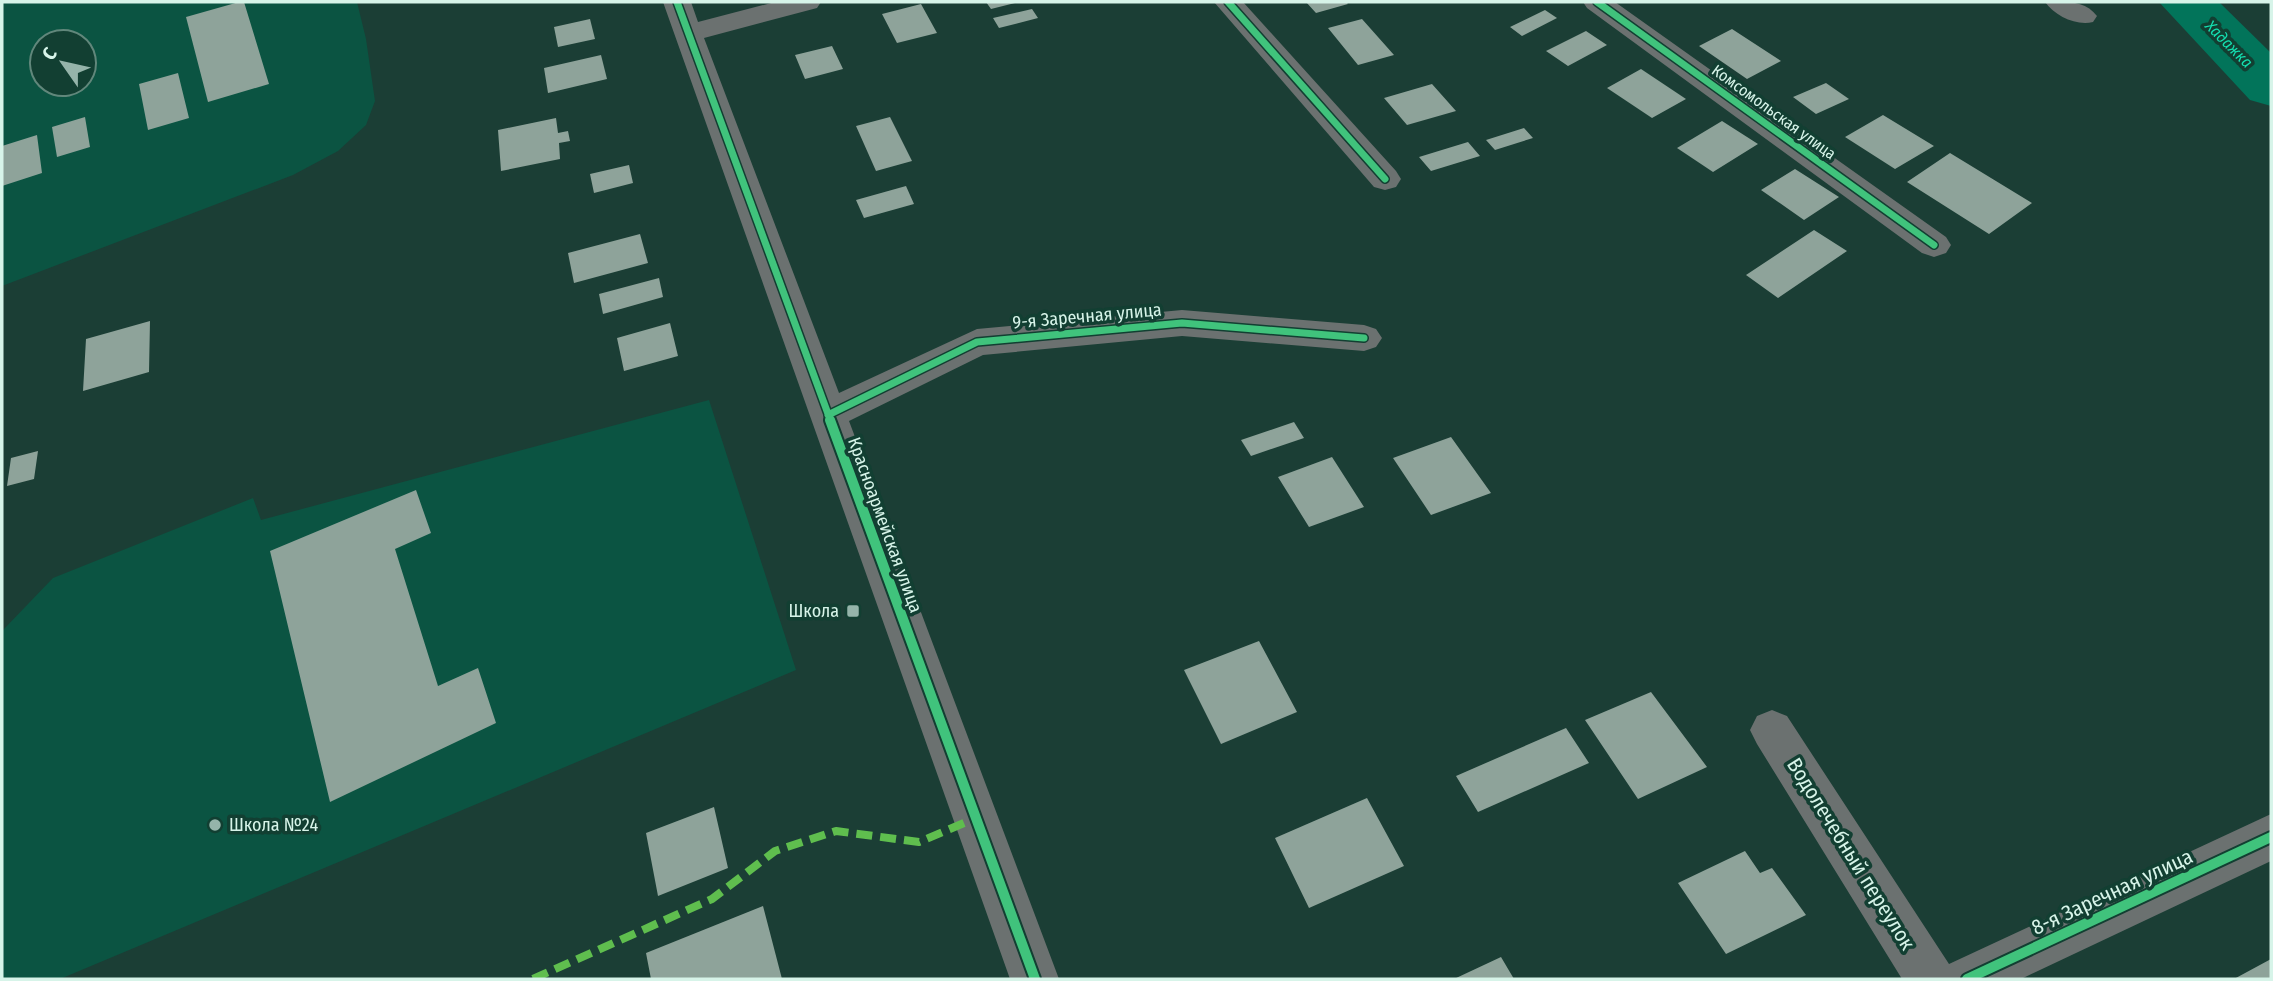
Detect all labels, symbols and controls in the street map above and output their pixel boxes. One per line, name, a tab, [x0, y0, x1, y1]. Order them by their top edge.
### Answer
water label: Хадажка	[2201, 16, 2257, 72]
north arrow	[28, 28, 98, 98]
text: С	[37, 43, 62, 64]
street label: Комсомольская улица	[1708, 61, 1840, 163]
street label: 9-я Заречная улица	[1011, 299, 1163, 333]
street label: Красноармейская улица	[843, 434, 927, 616]
place label: Школа	[789, 600, 839, 622]
marker: Школа	[845, 603, 861, 619]
street label: Водолечебный переулок	[1781, 753, 1921, 955]
place label: Школа №24	[229, 814, 318, 836]
marker: Школа №24	[207, 817, 223, 833]
street label: 8-я Заречная улица	[2027, 843, 2197, 941]

